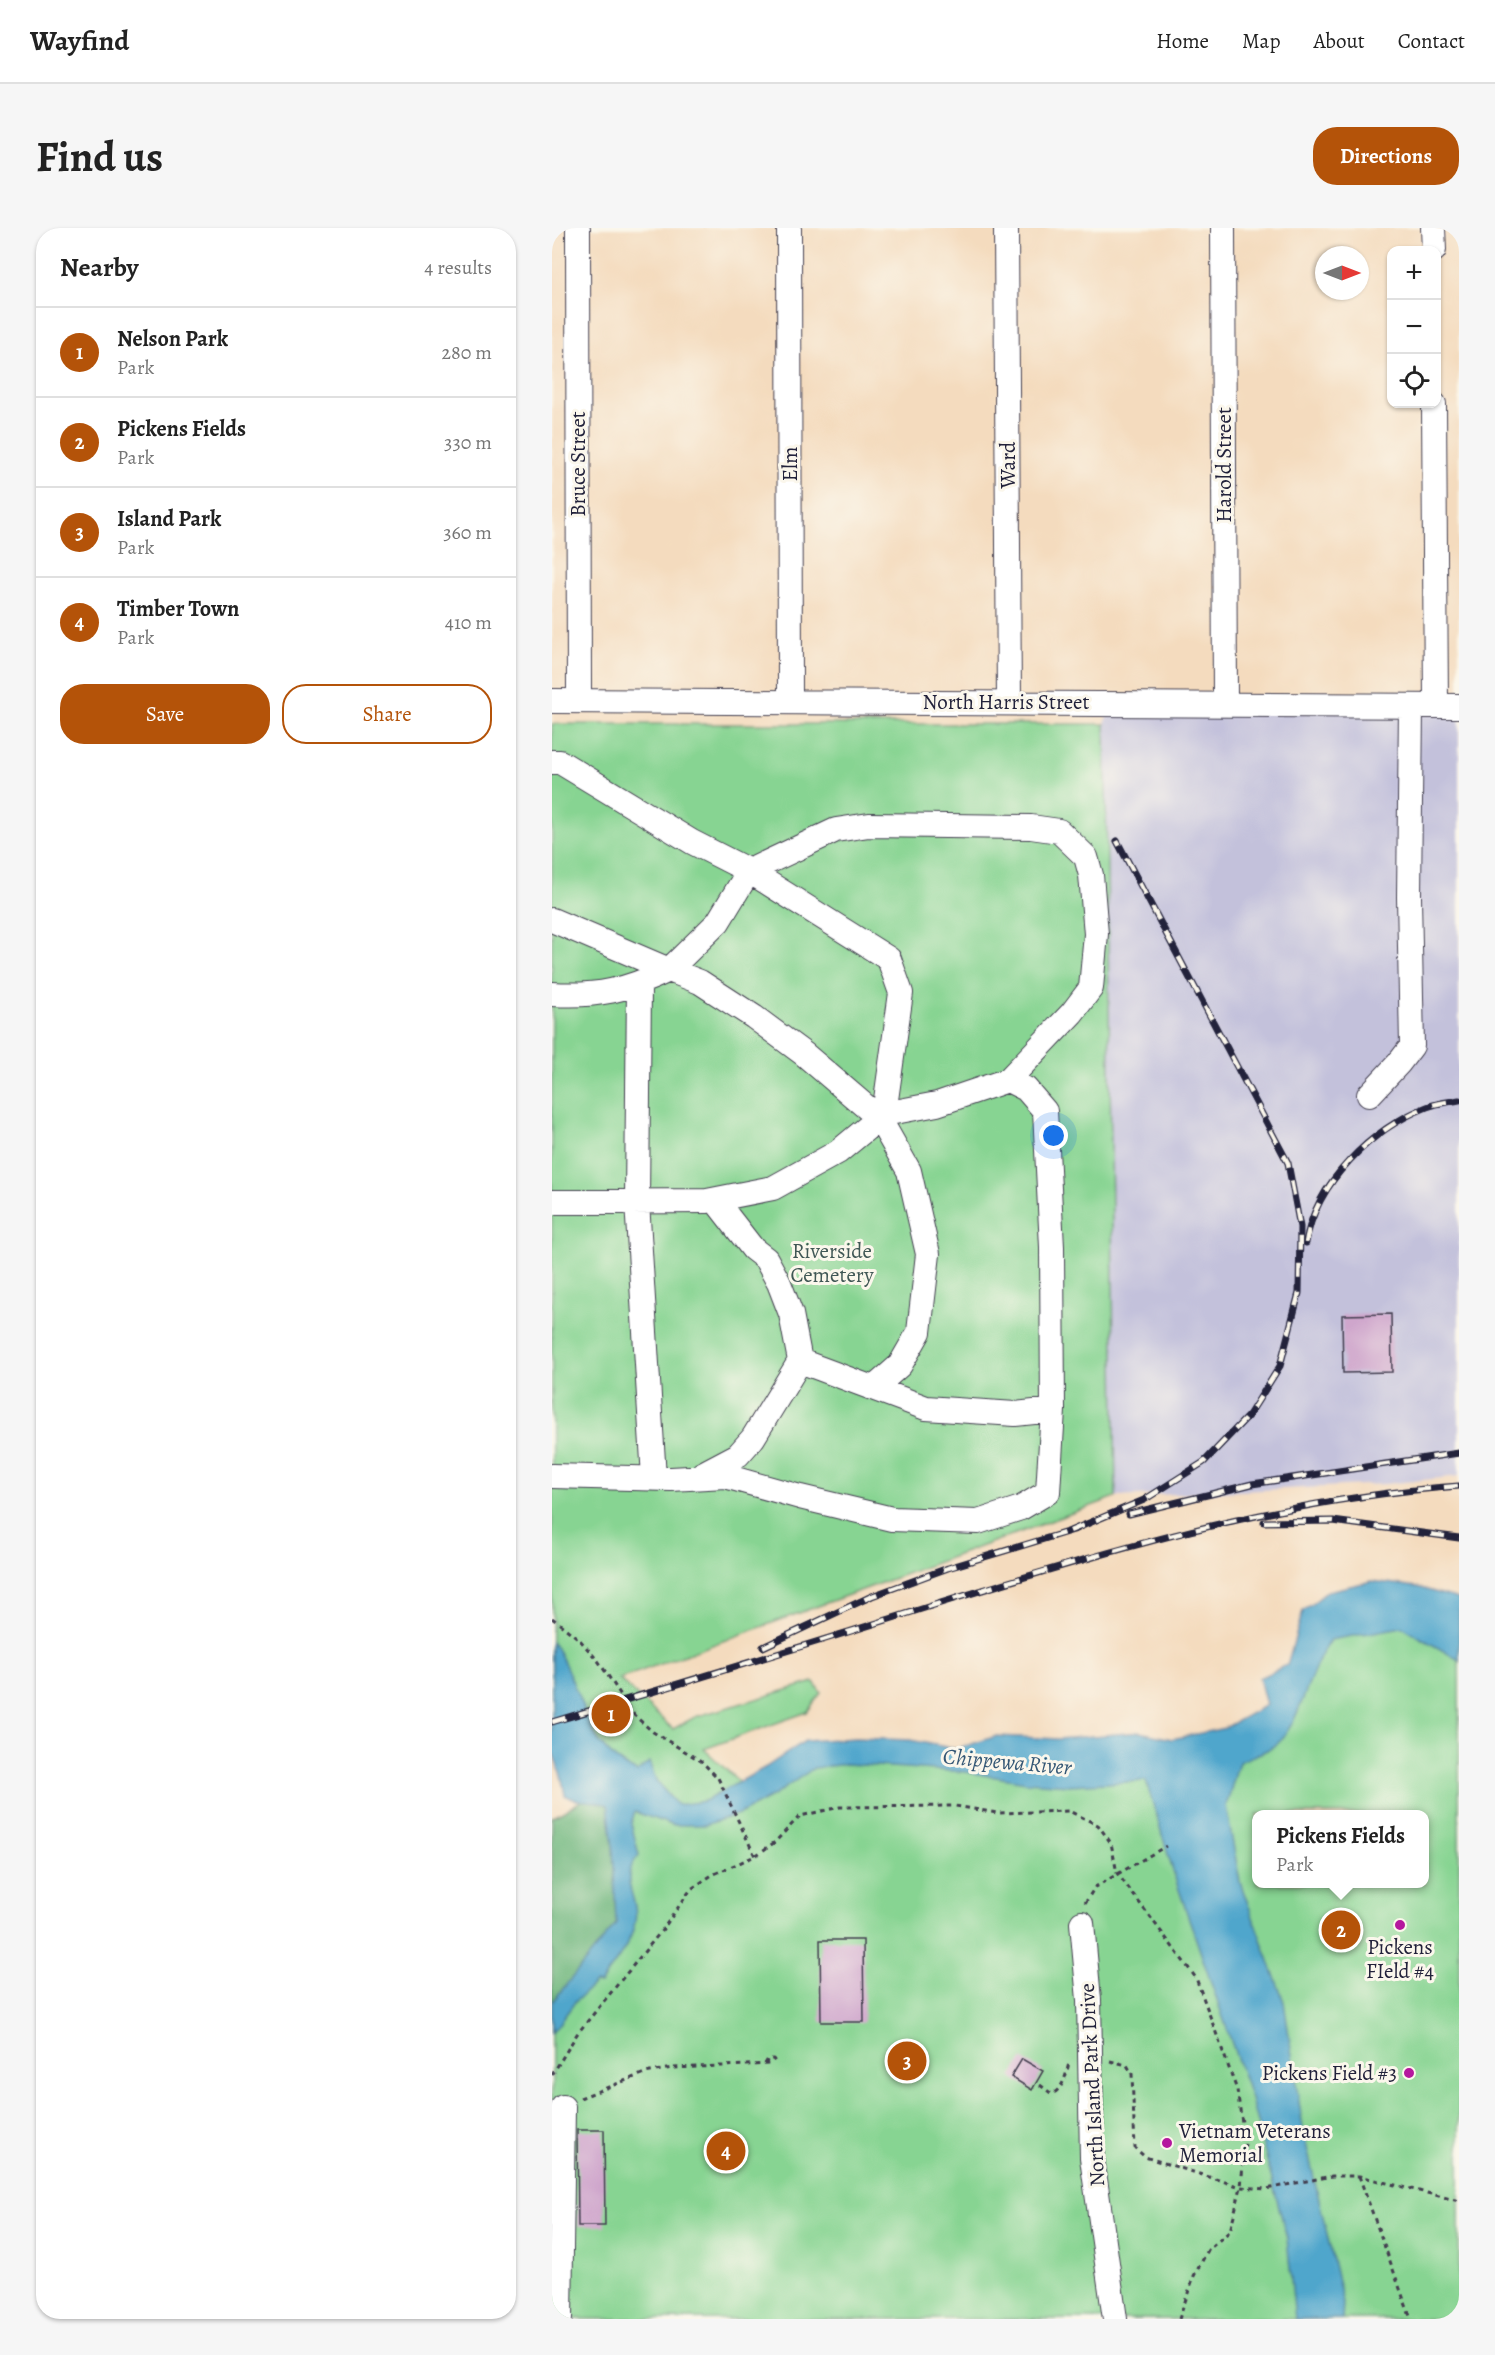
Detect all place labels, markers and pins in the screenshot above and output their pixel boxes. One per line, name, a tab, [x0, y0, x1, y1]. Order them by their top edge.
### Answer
pin: 1	[592, 1692, 630, 1736]
pin: 2	[1322, 1908, 1360, 1952]
marker: Pickens FIeld #4	[1393, 1918, 1407, 1932]
place label: Pickens FIeld #4	[1366, 1933, 1434, 1985]
pin: 3	[888, 2038, 926, 2084]
place label: Pickens Field #3	[1262, 2059, 1397, 2087]
marker: Pickens Field #3	[1402, 2066, 1416, 2080]
place label: Vietnam Veterans Memorial	[1178, 2117, 1331, 2169]
pin: 4	[706, 2128, 746, 2174]
marker: Vietnam Veterans Memorial	[1160, 2136, 1174, 2150]

